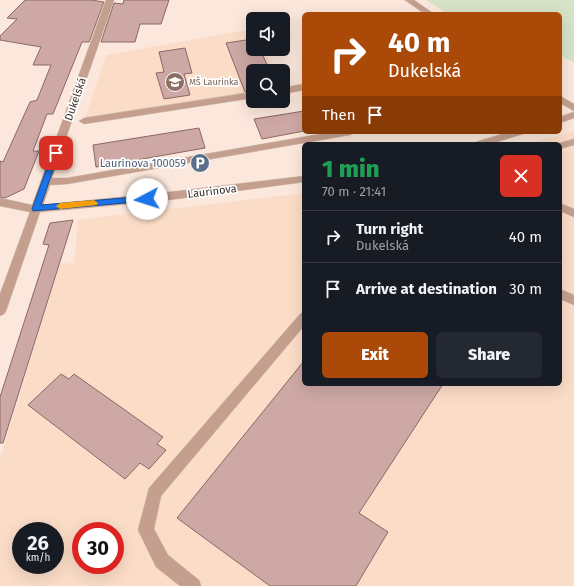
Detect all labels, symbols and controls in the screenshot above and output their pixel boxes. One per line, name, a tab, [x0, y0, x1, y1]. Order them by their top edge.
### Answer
map controls	[246, 12, 290, 108]
button: sound	[246, 12, 290, 56]
text: 40 m	[388, 26, 451, 59]
icon: right	[322, 28, 374, 80]
text: Dukelská	[388, 60, 461, 82]
button: search	[246, 64, 290, 108]
school or university icon: MŠ Laurinka	[164, 71, 186, 93]
street label: Dukelská	[62, 76, 89, 122]
place label: MŠ Laurinka	[189, 76, 238, 87]
icon: arrive	[364, 104, 386, 126]
text: Then	[322, 106, 356, 124]
pin	[39, 136, 73, 170]
icon: arrive	[45, 142, 67, 164]
parking icon: Laurinova 100059	[189, 152, 211, 174]
text: 1 min	[322, 155, 380, 183]
button: close	[500, 155, 542, 197]
place label: Laurinova 100059	[100, 157, 186, 170]
position arrow	[126, 178, 168, 220]
street label: Laurinova	[187, 182, 237, 201]
text: 70 m · 21:41	[322, 184, 386, 199]
text: Turn right	[356, 220, 423, 238]
icon: right	[322, 226, 344, 248]
text: 40 m	[509, 228, 542, 246]
text: Dukelská	[356, 238, 409, 253]
icon: arrive	[322, 278, 344, 300]
text: Arrive at destination	[356, 280, 497, 298]
text: 30 m	[509, 280, 542, 298]
button: Exit	[322, 332, 428, 378]
button: Share	[436, 332, 542, 378]
speed limit sign: 30	[72, 522, 124, 574]
text: 26	[27, 531, 49, 555]
text: km/h	[26, 552, 50, 564]

